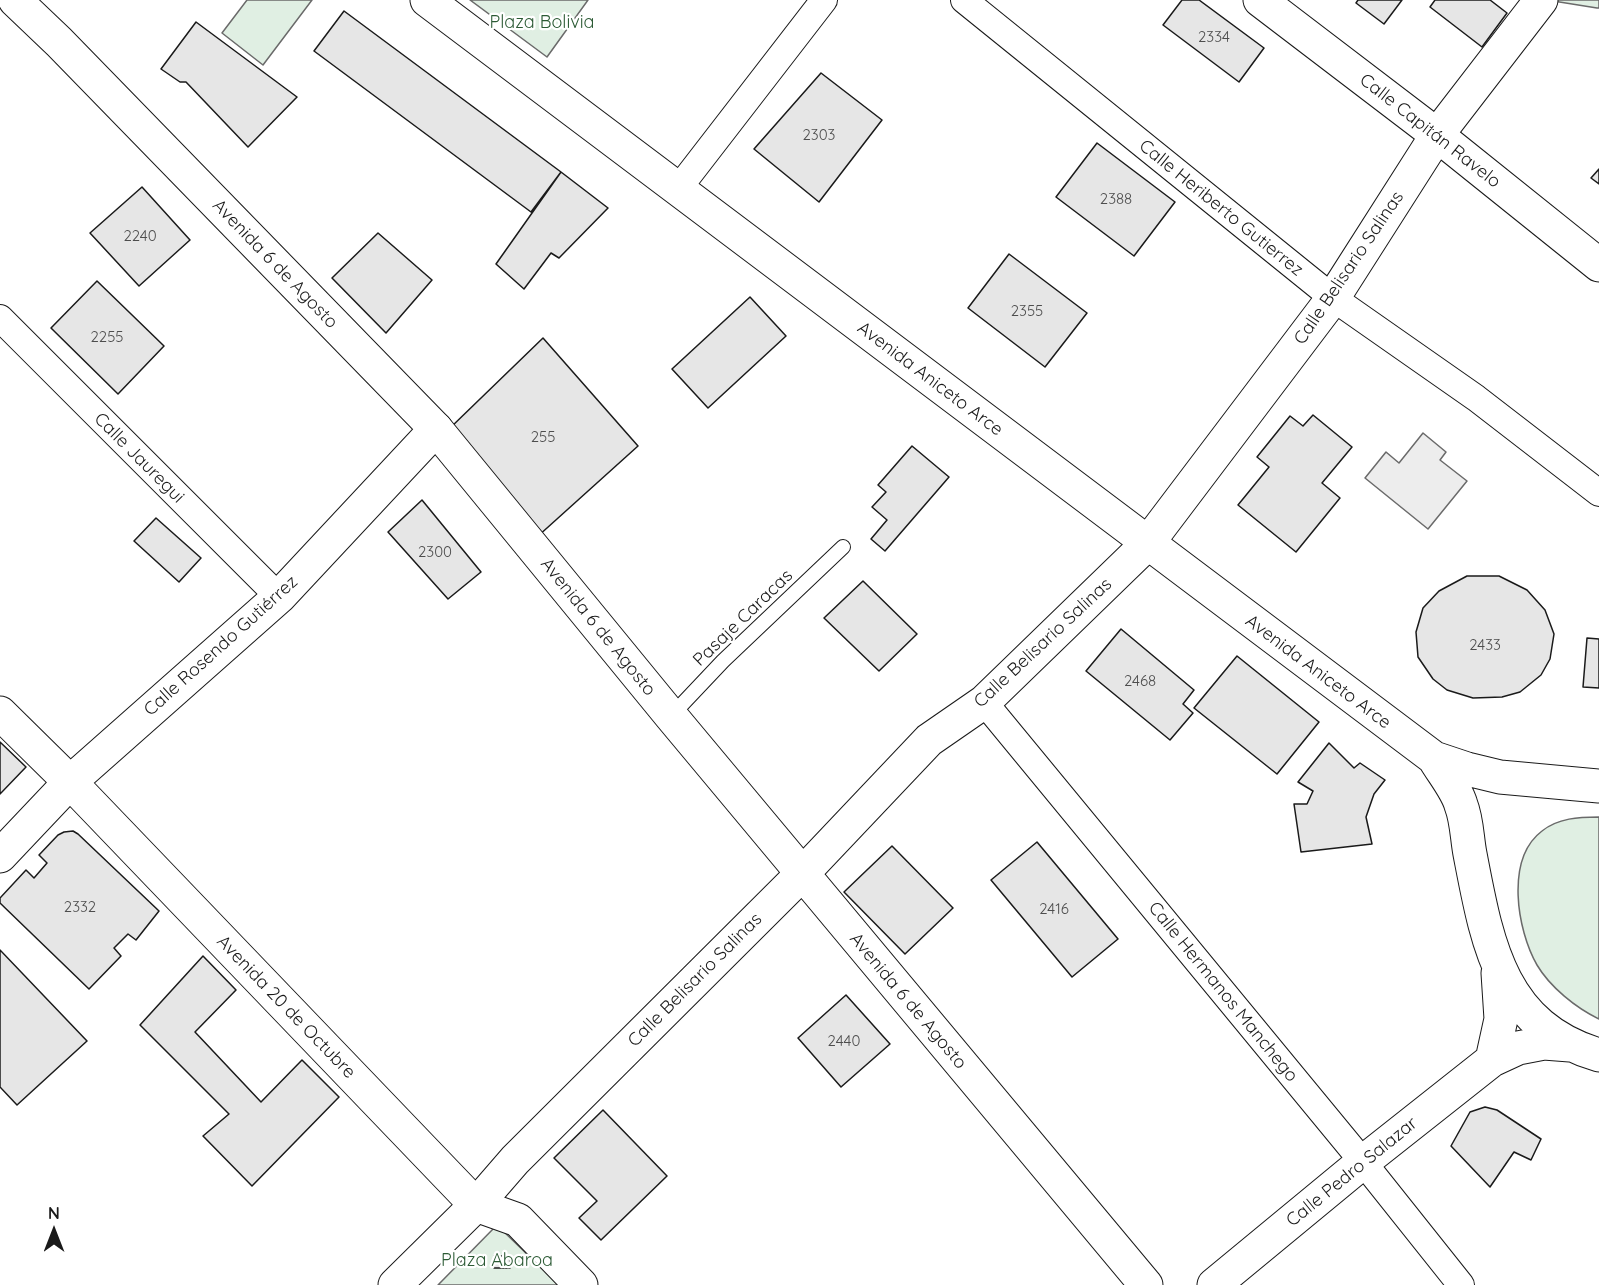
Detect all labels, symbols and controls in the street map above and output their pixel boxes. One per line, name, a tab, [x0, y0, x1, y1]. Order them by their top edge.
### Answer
park label: Plaza Bolivia	[489, 12, 595, 34]
house number: 2334	[1198, 28, 1230, 46]
street label: Calle Capitán Ravelo	[1355, 69, 1505, 193]
house number: 2303	[803, 126, 835, 144]
street label: Calle Heriberto Gutierrez	[1135, 135, 1307, 281]
street label: Calle Belisario Salinas	[1290, 187, 1408, 349]
house number: 2388	[1100, 190, 1132, 208]
street label: Avenida 6 de Agosto	[208, 195, 342, 333]
house number: 2240	[123, 227, 157, 245]
house number: 2355	[1011, 302, 1043, 320]
street label: Avenida Aniceto Arce	[853, 317, 1007, 441]
house number: 2255	[91, 328, 123, 346]
street label: Calle Jauregui	[89, 408, 189, 508]
house number: 255	[531, 428, 555, 446]
house number: 2300	[418, 543, 452, 561]
street label: Avenida 6 de Agosto	[536, 554, 660, 700]
street label: Pasaje Caracas	[689, 565, 797, 671]
street label: Calle Rosendo Gutiérrez	[140, 571, 302, 721]
street label: Calle Belisario Salinas	[970, 574, 1116, 712]
street label: Avenida Aniceto Arce	[1241, 610, 1395, 734]
house number: 2433	[1469, 636, 1501, 654]
house number: 2468	[1124, 672, 1156, 690]
house number: 2332	[64, 898, 96, 916]
street label: Calle Hermanos Manchego	[1144, 898, 1302, 1086]
house number: 2416	[1039, 900, 1069, 918]
street label: Calle Belisario Salinas	[624, 909, 766, 1051]
street label: Avenida 6 de Agosto	[845, 929, 971, 1073]
street label: Avenida 20 de Octubre	[212, 931, 360, 1083]
house number: 2440	[828, 1032, 860, 1050]
street label: Calle Pedro Salazar	[1282, 1113, 1422, 1231]
north arrow	[24, 1201, 84, 1261]
text: N	[48, 1203, 60, 1223]
park label: Plaza Abaroa	[441, 1250, 553, 1272]

